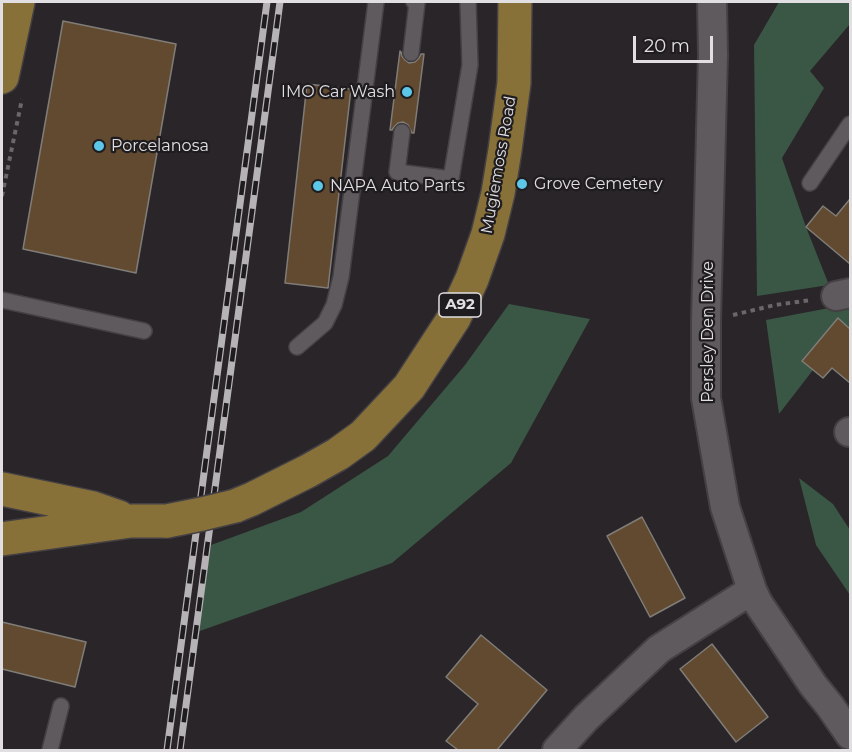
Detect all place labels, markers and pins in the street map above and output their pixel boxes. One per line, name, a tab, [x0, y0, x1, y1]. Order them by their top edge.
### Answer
place label: IMO Car Wash	[281, 82, 395, 102]
marker: IMO Car Wash	[400, 85, 414, 99]
place label: Porcelanosa	[111, 136, 209, 156]
marker: Porcelanosa	[92, 139, 106, 153]
place label: Grove Cemetery	[534, 174, 663, 194]
place label: NAPA Auto Parts	[330, 176, 465, 196]
marker: Grove Cemetery	[515, 177, 529, 191]
marker: NAPA Auto Parts	[311, 179, 325, 193]

